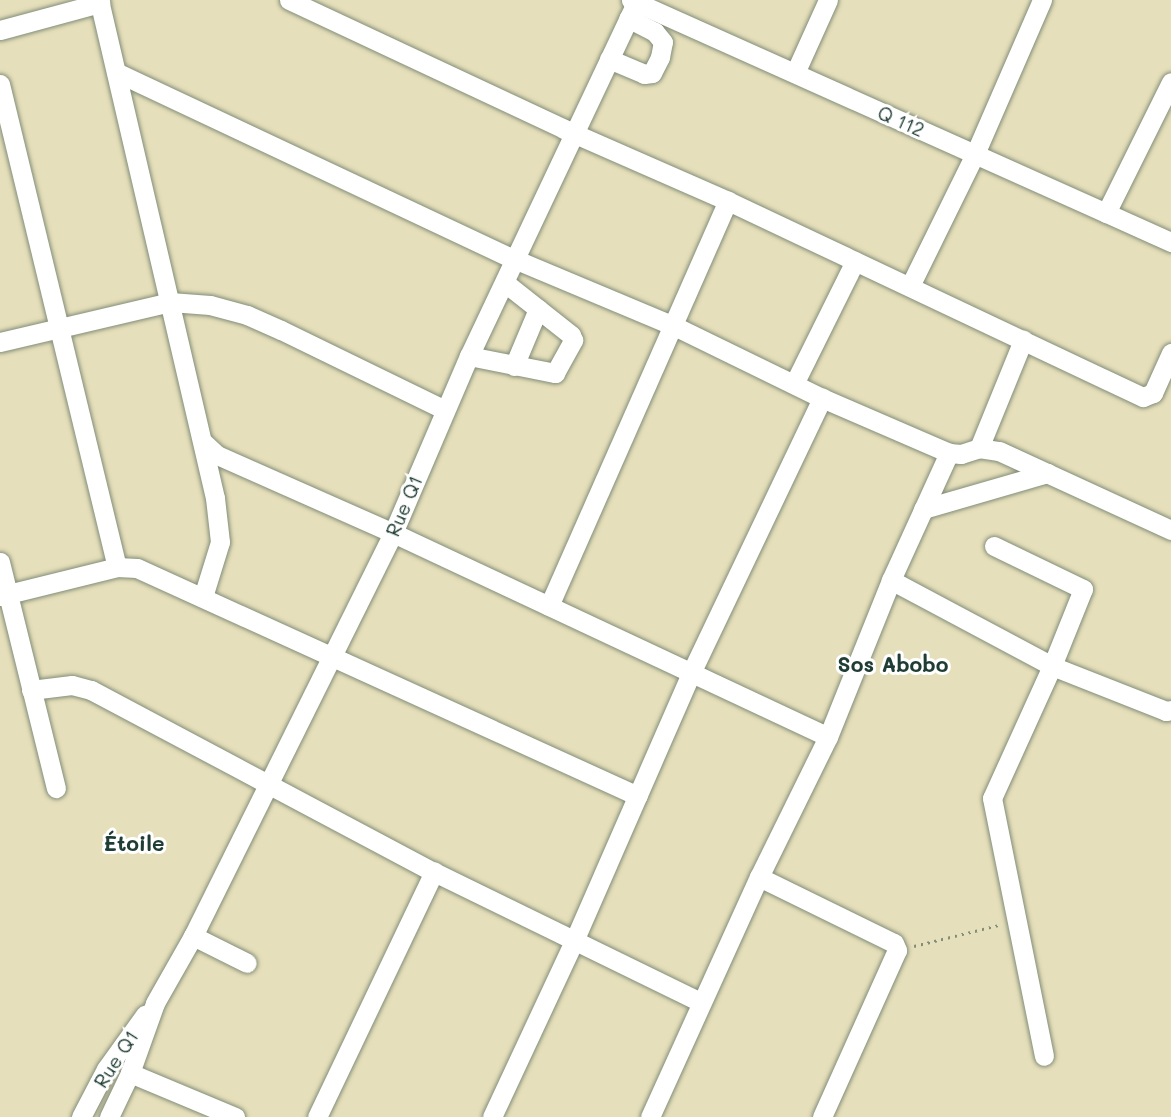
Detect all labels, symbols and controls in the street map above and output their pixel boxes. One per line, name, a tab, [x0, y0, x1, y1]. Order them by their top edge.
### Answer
street label: Q 112	[874, 101, 928, 141]
street label: Rue Q1	[381, 472, 427, 540]
district label: Sos Abobo	[838, 651, 948, 677]
district label: Étoile	[104, 830, 164, 856]
street label: Rue Q1	[89, 1026, 143, 1092]

